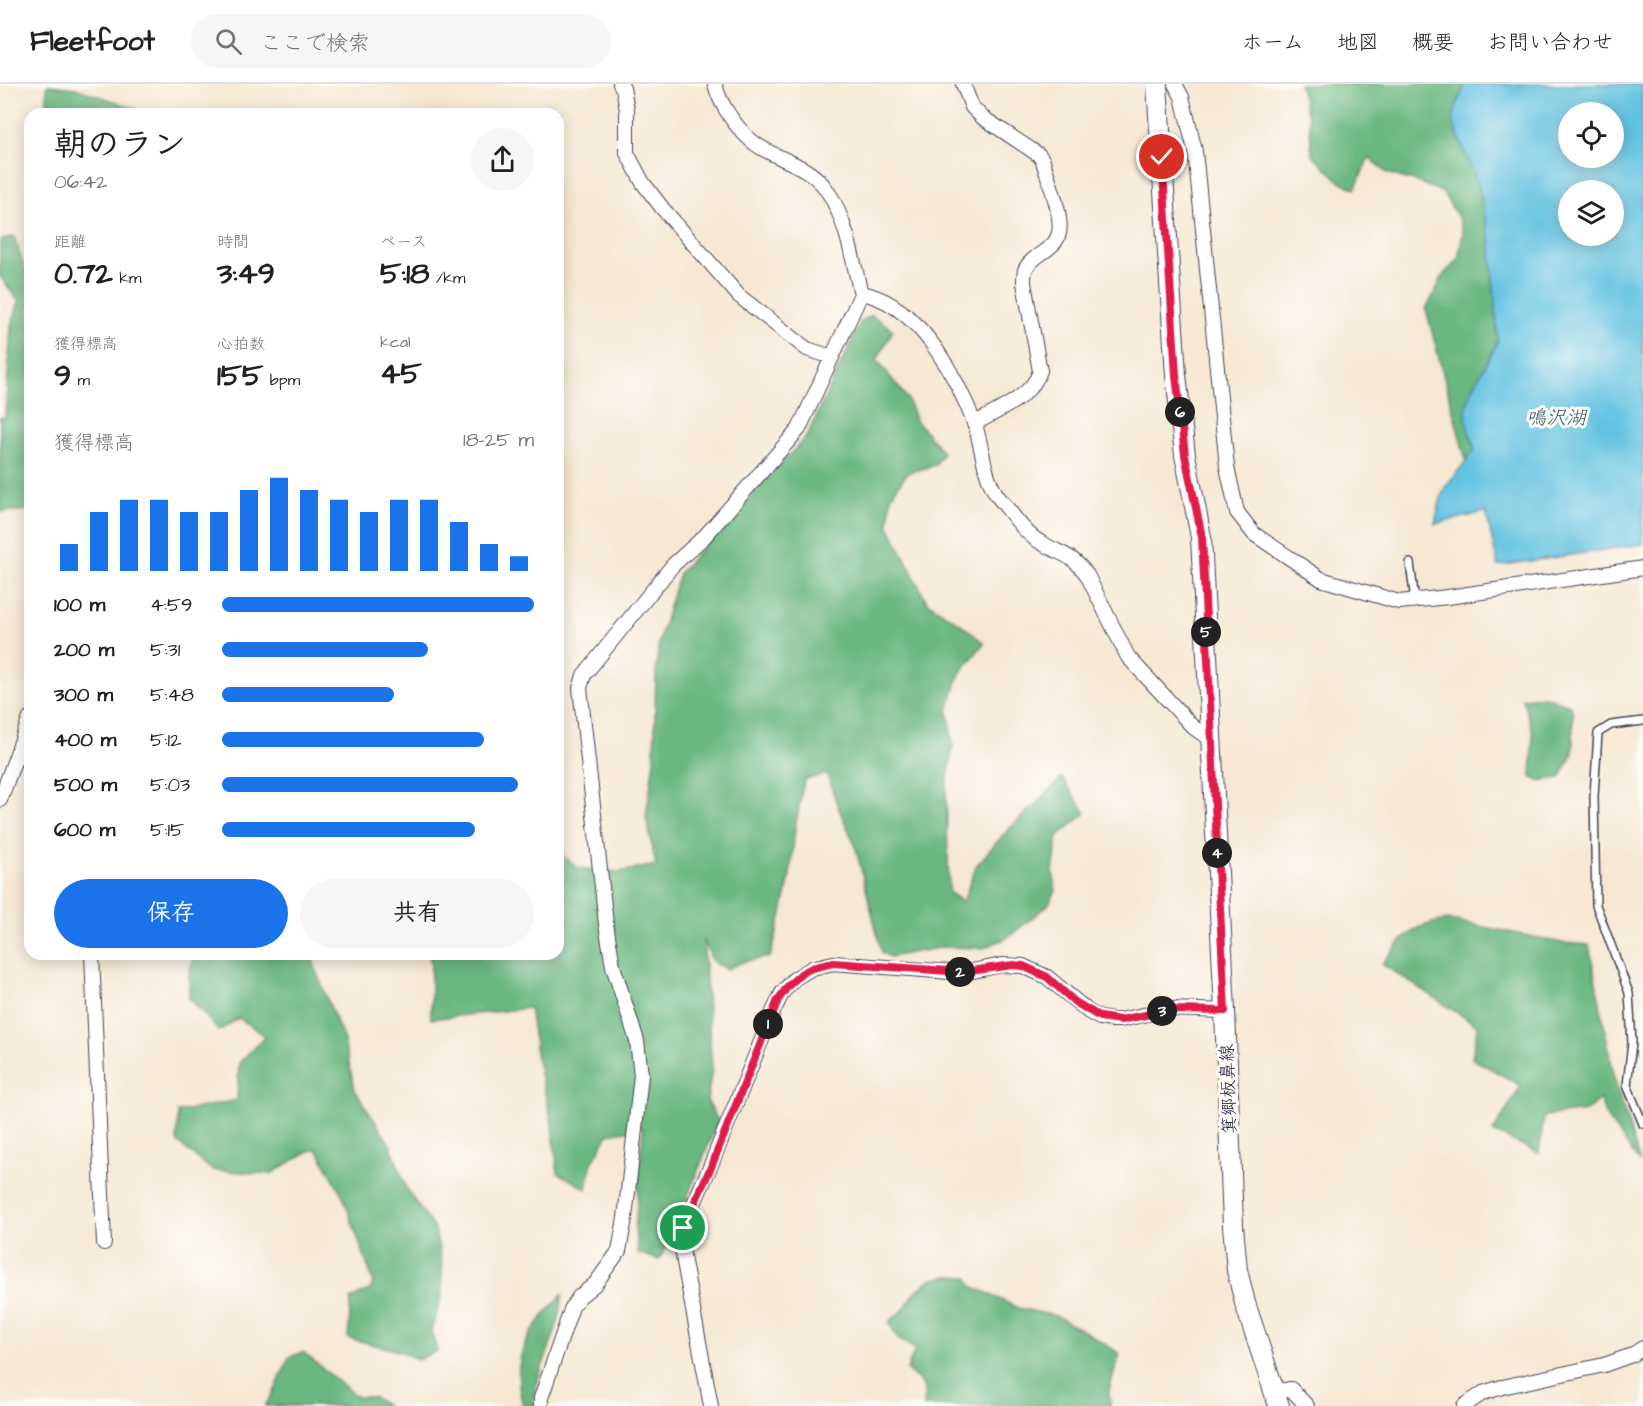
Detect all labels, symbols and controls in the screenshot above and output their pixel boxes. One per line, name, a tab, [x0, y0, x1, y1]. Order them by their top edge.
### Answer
search box	[191, 14, 611, 68]
text: Fleetfoot	[30, 22, 155, 61]
icon: search	[212, 25, 245, 58]
text: ここで検索	[260, 28, 370, 59]
text: ホーム	[1242, 28, 1304, 57]
text: 地図	[1337, 28, 1379, 57]
text: 概要	[1412, 28, 1454, 57]
text: お問い合わせ	[1487, 28, 1613, 57]
map controls	[1558, 102, 1624, 246]
button: locate	[1558, 102, 1624, 168]
text: 朝のラン	[54, 122, 186, 168]
button: share	[471, 128, 534, 191]
pin	[1136, 131, 1187, 182]
icon: check	[1145, 140, 1178, 173]
text: 06:42	[54, 168, 108, 196]
button: layers	[1558, 180, 1624, 246]
text: 距離	[54, 231, 86, 253]
text: 時間	[217, 231, 249, 253]
text: ペース	[380, 231, 427, 253]
text: 0.72	[54, 253, 113, 295]
text: 3:49	[217, 253, 275, 295]
text: 5:18	[380, 253, 430, 295]
text: km	[113, 267, 141, 289]
text: /km	[430, 267, 466, 289]
text: kcal	[380, 331, 411, 353]
text: 獲得標高	[54, 333, 118, 355]
text: 心拍数	[217, 333, 265, 355]
text: 45	[380, 353, 422, 395]
text: 9	[54, 355, 71, 397]
text: 155	[217, 355, 263, 397]
text: m	[71, 369, 90, 391]
text: bpm	[263, 369, 300, 391]
pin: 6	[1165, 397, 1195, 427]
text: 6	[1175, 401, 1185, 423]
water label: 鳴沢湖	[1526, 404, 1588, 432]
text: 18–25 m	[463, 426, 534, 454]
text: 獲得標高	[54, 429, 134, 457]
text: 100 m	[54, 591, 105, 619]
text: 4:59	[150, 591, 193, 619]
pin: 5	[1191, 617, 1221, 647]
text: 5	[1200, 621, 1212, 643]
text: 200 m	[54, 636, 114, 664]
text: 5:31	[150, 636, 180, 664]
text: 300 m	[54, 681, 113, 709]
text: 5:48	[150, 681, 194, 709]
text: 400 m	[54, 726, 116, 754]
text: 5:12	[150, 726, 182, 754]
text: 500 m	[54, 771, 117, 799]
text: 5:03	[150, 771, 190, 799]
text: 600 m	[54, 816, 115, 844]
text: 5:15	[150, 816, 184, 844]
pin: 4	[1202, 838, 1232, 868]
text: 4	[1212, 842, 1222, 864]
button: 保存	[54, 879, 288, 948]
button: 共有	[300, 879, 534, 948]
pin: 2	[945, 957, 975, 987]
text: 2	[955, 961, 965, 983]
pin: 3	[1147, 996, 1177, 1026]
text: 3	[1158, 1000, 1166, 1022]
pin: 1	[753, 1009, 783, 1039]
text: 1	[767, 1013, 769, 1035]
street label: 箕郷板鼻線	[1214, 1044, 1243, 1134]
pin	[657, 1202, 708, 1253]
icon: arrive	[666, 1211, 699, 1244]

